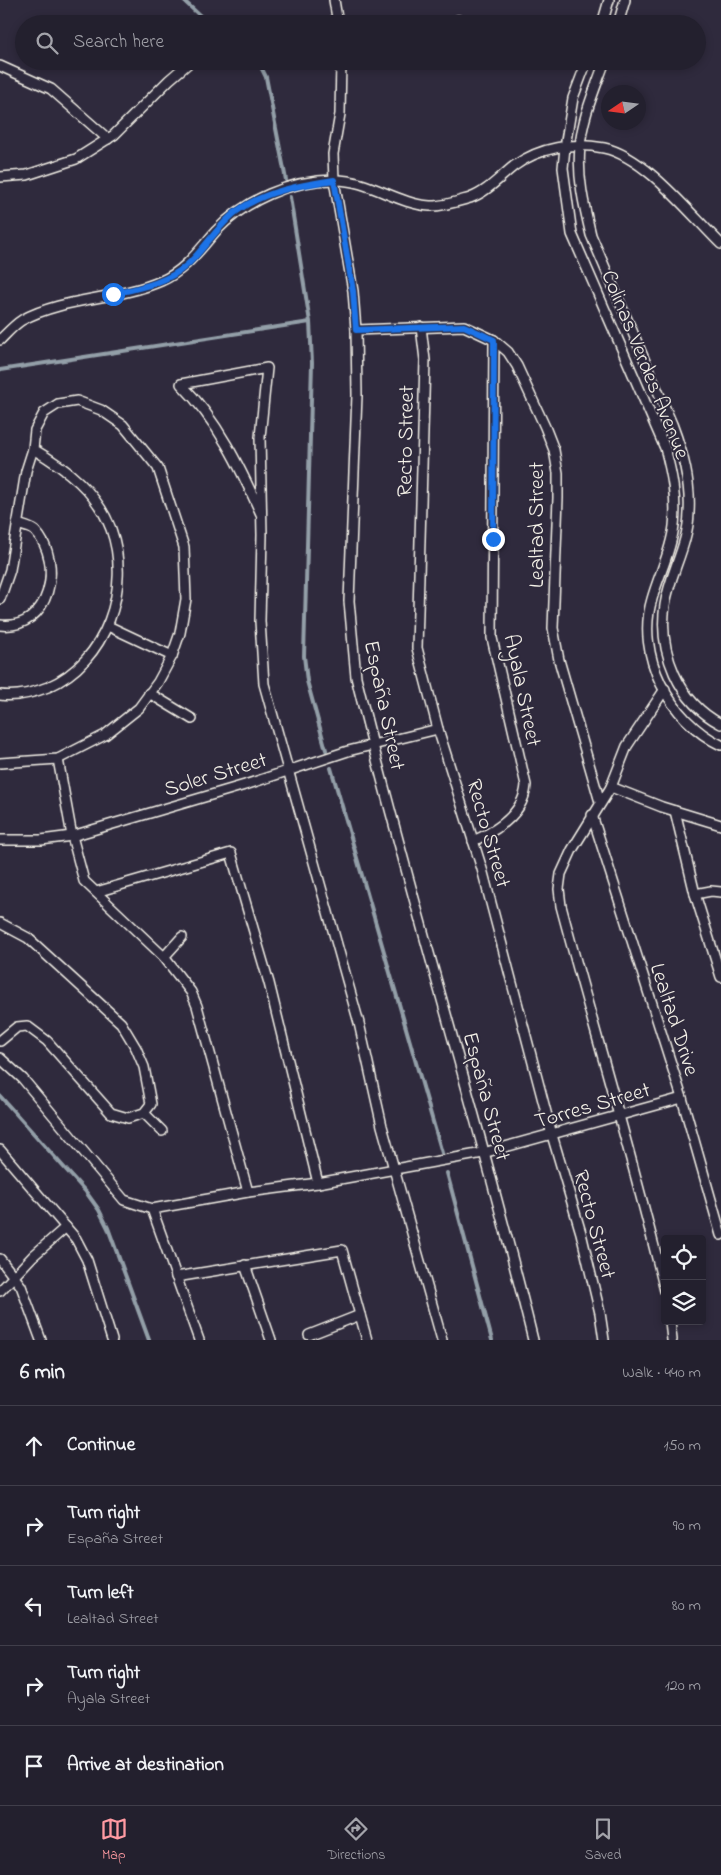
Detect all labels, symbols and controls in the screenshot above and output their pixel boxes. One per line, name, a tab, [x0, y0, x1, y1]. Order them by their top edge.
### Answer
search box	[15, 15, 706, 70]
icon: search	[33, 29, 61, 57]
text: Search here	[73, 29, 164, 56]
north arrow	[601, 85, 646, 130]
street label: Colinas Verdes Avenue	[592, 266, 697, 465]
route start	[102, 283, 125, 306]
street label: Recto Street	[390, 384, 424, 497]
street label: Lealtad Street	[522, 461, 554, 588]
route end	[482, 528, 505, 551]
street label: Ayala Street	[493, 631, 549, 751]
street label: España Street	[354, 638, 413, 774]
street label: Soler Street	[160, 745, 272, 807]
street label: Recto Street	[456, 776, 518, 892]
street label: Lealtad Drive	[640, 960, 706, 1080]
street label: España Street	[453, 1029, 518, 1165]
street label: Torres Street	[531, 1075, 655, 1139]
street label: Recto Street	[563, 1167, 623, 1283]
map controls	[661, 1235, 706, 1325]
button: locate	[661, 1235, 706, 1280]
button: layers	[661, 1280, 706, 1325]
text: 6 min	[20, 1358, 65, 1388]
text: Walk · 440 m	[622, 1361, 701, 1385]
icon: ahead	[20, 1432, 48, 1460]
text: Continue	[67, 1432, 135, 1459]
text: 150 m	[663, 1434, 701, 1458]
text: Turn right	[67, 1500, 140, 1527]
icon: right	[20, 1512, 48, 1540]
text: 90 m	[673, 1514, 701, 1538]
text: España Street	[67, 1527, 163, 1551]
text: Turn left	[67, 1580, 134, 1607]
icon: left	[20, 1592, 48, 1620]
text: 80 m	[672, 1594, 701, 1618]
text: Lealtad Street	[67, 1607, 159, 1631]
text: Turn right	[67, 1660, 140, 1687]
icon: right	[20, 1672, 48, 1700]
text: 120 m	[665, 1674, 701, 1698]
text: Ayala Street	[67, 1687, 150, 1711]
icon: arrive	[20, 1752, 48, 1780]
text: Arrive at destination	[67, 1752, 224, 1779]
tab: Map	[100, 1815, 128, 1866]
tab: Directions	[327, 1815, 385, 1866]
tab: Saved	[585, 1815, 621, 1866]

